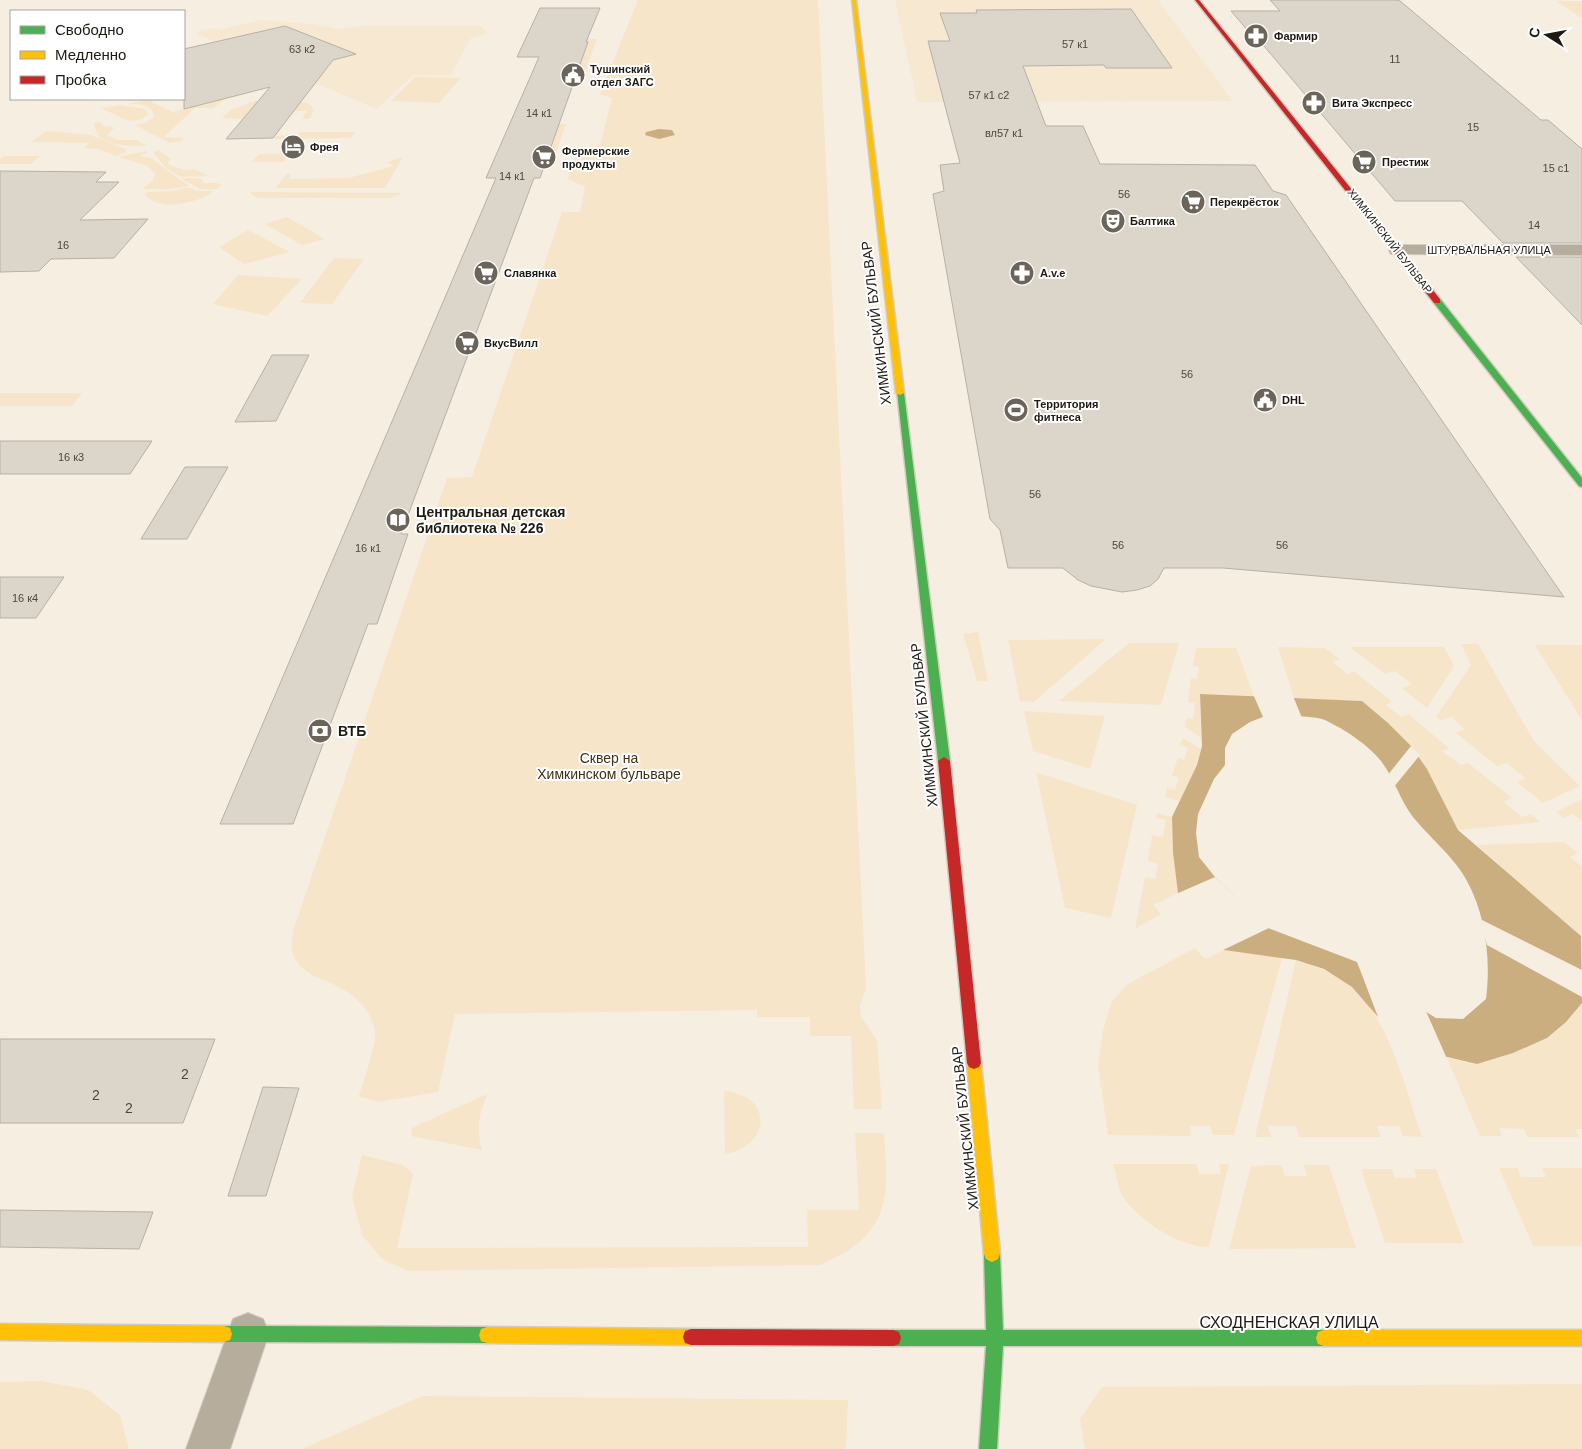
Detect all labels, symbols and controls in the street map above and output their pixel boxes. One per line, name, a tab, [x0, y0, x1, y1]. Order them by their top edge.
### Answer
legend	[10, 10, 185, 100]
north arrow	[1522, 10, 1572, 60]
text: Свободно	[55, 21, 124, 38]
pharmacy icon: Фармир	[1243, 23, 1269, 49]
text: С	[1525, 26, 1543, 39]
place label: Фармир	[1274, 30, 1318, 42]
house number: 57 к1	[1062, 38, 1088, 50]
house number: 63 к2	[289, 43, 315, 55]
text: Медленно	[55, 46, 126, 63]
house number: 11	[1389, 53, 1401, 65]
public building icon: Тушинский отдел ЗАГС	[560, 62, 586, 88]
place label: Тушинский отдел ЗАГС	[590, 63, 654, 88]
text: Пробка	[55, 71, 107, 88]
house number: 57 к1 с2	[969, 89, 1009, 101]
pharmacy icon: Вита Экспресс	[1301, 90, 1327, 116]
place label: Вита Экспресс	[1332, 97, 1412, 109]
house number: 14 к1	[526, 107, 552, 119]
house number: 15	[1467, 121, 1479, 133]
house number: вл57 к1	[985, 127, 1023, 139]
hotel icon: Фрея	[280, 134, 306, 160]
place label: Фрея	[310, 141, 339, 153]
supermarket icon: Фермерские продукты	[531, 144, 557, 170]
place label: Фермерские продукты	[562, 145, 630, 170]
supermarket icon: Престиж	[1351, 149, 1377, 175]
place label: Престиж	[1382, 156, 1429, 168]
house number: 15 с1	[1543, 162, 1569, 174]
house number: 14 к1	[499, 170, 525, 182]
street label: ХИМКИНСКИЙ БУЛЬВАР	[1345, 186, 1435, 296]
house number: 56	[1118, 188, 1130, 200]
supermarket icon: Перекрёсток	[1180, 189, 1206, 215]
place label: Перекрёсток	[1210, 196, 1279, 208]
theatre icon: Балтика	[1100, 208, 1126, 234]
place label: Балтика	[1130, 215, 1176, 227]
house number: 14	[1528, 219, 1540, 231]
house number: 16	[57, 239, 69, 251]
street label: ХИМКИНСКИЙ БУЛЬВАР	[857, 240, 894, 406]
street label: ШТУРВАЛЬНАЯ УЛИЦА	[1427, 244, 1551, 256]
supermarket icon: Славянка	[473, 260, 499, 286]
pharmacy icon: A.v.e	[1009, 260, 1035, 286]
place label: Славянка	[504, 267, 557, 279]
place label: A.v.e	[1040, 267, 1065, 279]
supermarket icon: ВкусВилл	[454, 330, 480, 356]
place label: ВкусВилл	[484, 337, 538, 349]
house number: 56	[1181, 368, 1193, 380]
public building icon: DHL	[1252, 387, 1278, 413]
place label: DHL	[1282, 394, 1305, 406]
sports icon: Территория фитнеса	[1003, 397, 1029, 423]
place label: Территория фитнеса	[1034, 398, 1098, 423]
house number: 16 к3	[58, 451, 84, 463]
house number: 56	[1029, 488, 1041, 500]
place label: Центральная детская библиотека № 226	[416, 504, 566, 536]
library icon: Центральная детская библиотека № 226	[385, 507, 411, 533]
house number: 56	[1112, 539, 1124, 551]
house number: 56	[1276, 539, 1288, 551]
house number: 16 к1	[355, 542, 381, 554]
house number: 16 к4	[12, 592, 38, 604]
street label: ХИМКИНСКИЙ БУЛЬВАР	[906, 642, 941, 808]
bank icon: ВТБ	[307, 718, 333, 744]
place label: ВТБ	[338, 723, 366, 739]
park label: Сквер на Химкинском бульваре	[537, 750, 681, 782]
street label: ХИМКИНСКИЙ БУЛЬВАР	[947, 1045, 982, 1211]
house number: 2	[181, 1066, 189, 1082]
house number: 2	[92, 1087, 100, 1103]
house number: 2	[125, 1100, 133, 1116]
street label: СХОДНЕНСКАЯ УЛИЦА	[1199, 1314, 1379, 1331]

